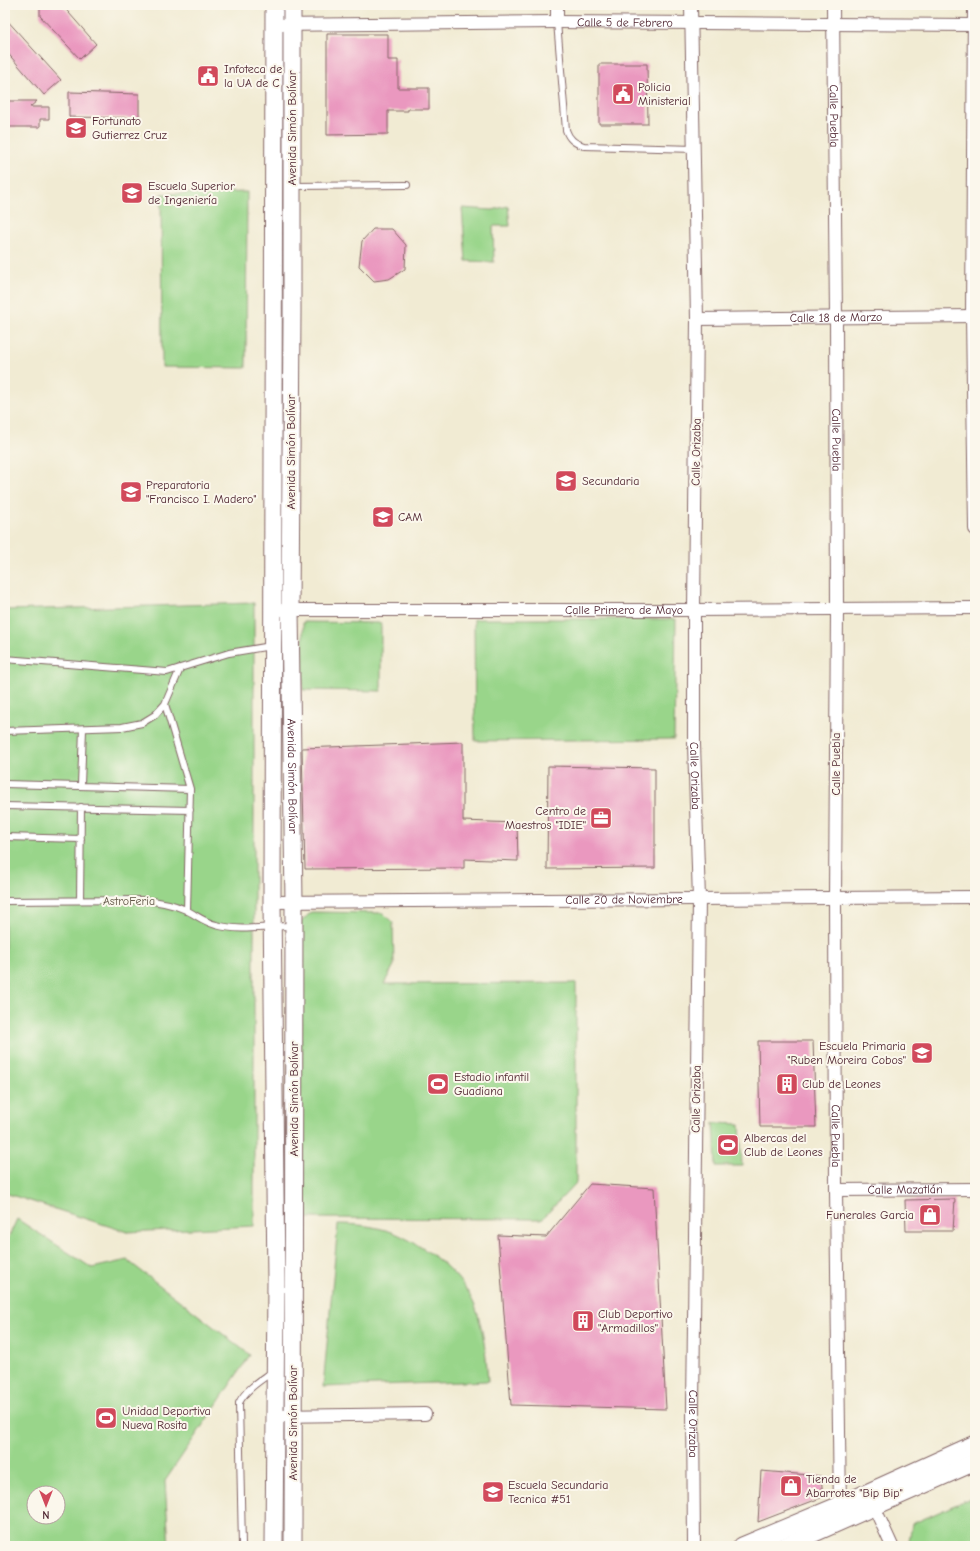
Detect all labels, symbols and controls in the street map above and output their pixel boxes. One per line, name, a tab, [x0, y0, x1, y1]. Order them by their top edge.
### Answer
street label: Calle 5 de Febrero	[577, 15, 673, 30]
place label: Infoteca de la UA de C	[224, 62, 282, 90]
public building icon: Infoteca de la UA de C	[195, 63, 221, 89]
street label: Avenida Simón Bolívar	[285, 70, 299, 185]
place label: Policia Ministerial	[638, 80, 691, 108]
public building icon: Policia Ministerial	[610, 81, 636, 107]
street label: Calle Puebla	[827, 84, 841, 148]
place label: Fortunato Gutierrez Cruz	[92, 114, 168, 142]
school or university icon: Fortunato Gutierrez Cruz	[63, 115, 89, 141]
place label: Escuela Superior de Ingeniería	[148, 179, 235, 207]
school or university icon: Escuela Superior de Ingeniería	[119, 180, 145, 206]
street label: Calle 18 de Marzo	[790, 310, 882, 325]
street label: Avenida Simón Bolívar	[284, 394, 298, 509]
street label: Calle Puebla	[829, 408, 844, 472]
street label: Calle Orizaba	[688, 418, 704, 486]
school or university icon: Secundaria	[553, 468, 579, 494]
place label: Secundaria	[582, 474, 639, 488]
place label: Preparatoria "Francisco I. Madero"	[146, 478, 257, 506]
school or university icon: Preparatoria "Francisco I. Madero"	[118, 479, 144, 505]
school or university icon: CAM	[370, 504, 396, 530]
place label: CAM	[398, 510, 422, 524]
street label: Calle Primero de Mayo	[565, 603, 683, 617]
street label: Avenida Simón Bolívar	[284, 718, 300, 834]
street label: Calle Puebla	[829, 733, 843, 795]
street label: Calle Orizaba	[687, 742, 703, 810]
place label: Centro de Maestros "IDIE"	[505, 804, 586, 832]
office icon: Centro de Maestros "IDIE"	[588, 805, 614, 831]
street label: Calle 20 de Noviembre	[565, 892, 683, 907]
park label: AstroFeria	[103, 894, 155, 908]
place label: Escuela Primaria "Ruben Moreira Cobos"	[787, 1039, 906, 1067]
school or university icon: Escuela Primaria "Ruben Moreira Cobos"	[909, 1040, 935, 1066]
street label: Avenida Simón Bolívar	[287, 1041, 301, 1156]
street label: Calle Orizaba	[688, 1065, 704, 1133]
place label: Estadio infantil Guadiana	[454, 1070, 529, 1098]
sports icon: Estadio infantil Guadiana	[425, 1071, 451, 1097]
building icon: Club de Leones	[774, 1071, 800, 1097]
place label: Club de Leones	[802, 1077, 881, 1091]
street label: Calle Puebla	[829, 1104, 843, 1168]
place label: Albercas del Club de Leones	[744, 1131, 823, 1159]
sports icon: Albercas del Club de Leones	[715, 1132, 741, 1158]
street label: Calle Mazatlán	[867, 1182, 943, 1197]
shop icon: Funerales Garcia	[917, 1202, 943, 1228]
place label: Funerales Garcia	[826, 1208, 914, 1222]
place label: Club Deportivo "Armadillos"	[598, 1307, 673, 1335]
building icon: Club Deportivo "Armadillos"	[570, 1308, 596, 1334]
street label: Avenida Simón Bolívar	[286, 1365, 300, 1480]
street label: Calle Orizaba	[686, 1390, 700, 1458]
place label: Unidad Deportiva Nueva Rosita	[122, 1404, 211, 1432]
sports icon: Unidad Deportiva Nueva Rosita	[93, 1405, 119, 1431]
place label: Tienda de Abarrotes "Bip Bip"	[806, 1472, 903, 1500]
shop icon: Tienda de Abarrotes "Bip Bip"	[778, 1473, 804, 1499]
place label: Escuela Secundaria Tecnica #51	[508, 1478, 608, 1506]
school or university icon: Escuela Secundaria Tecnica #51	[480, 1479, 506, 1505]
north arrow	[26, 1485, 66, 1525]
text: N	[42, 1508, 50, 1521]

